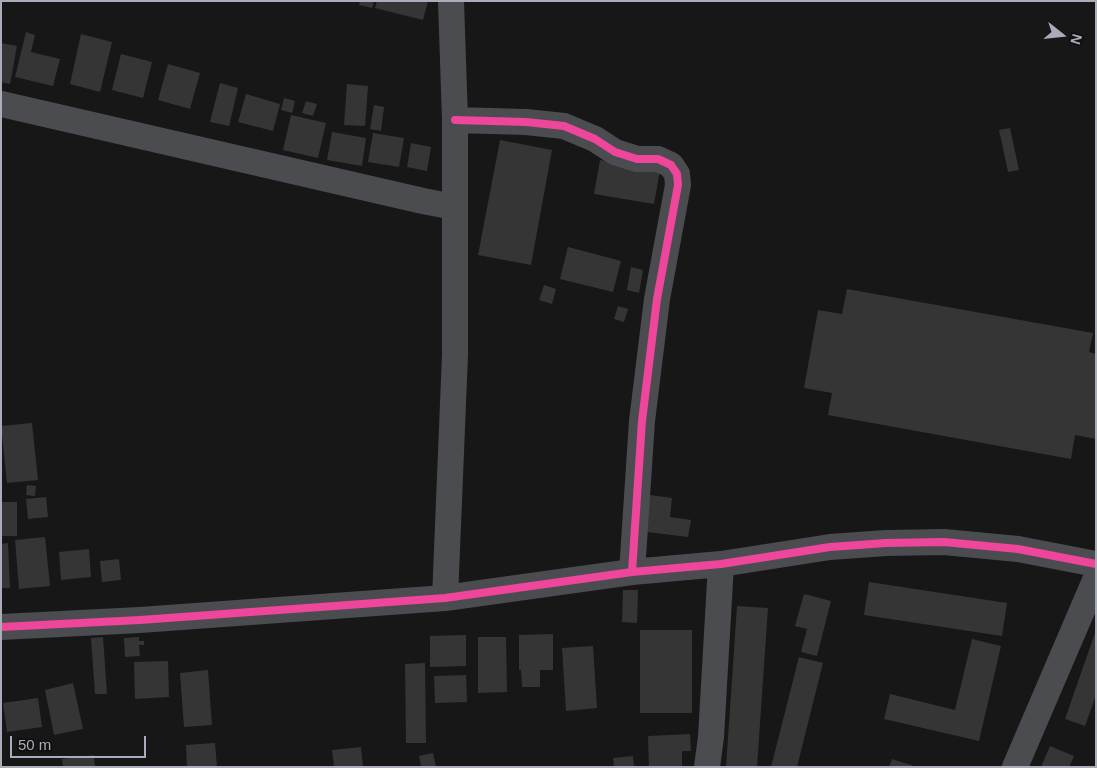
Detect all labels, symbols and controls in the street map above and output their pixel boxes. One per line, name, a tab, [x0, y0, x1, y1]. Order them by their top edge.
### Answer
north arrow	[1037, 10, 1087, 60]
text: N	[1067, 32, 1086, 46]
scale bar	[12, 726, 149, 758]
text: 50 m	[18, 736, 51, 753]

